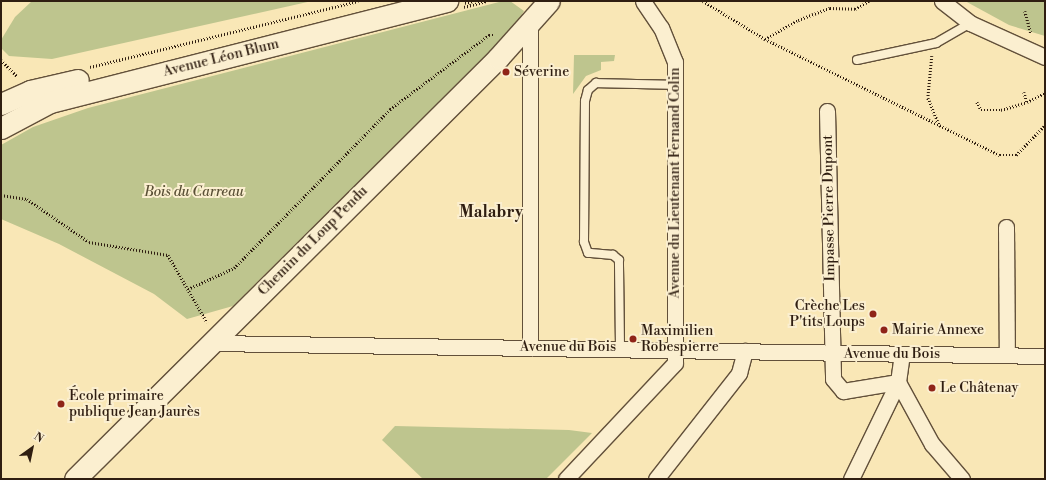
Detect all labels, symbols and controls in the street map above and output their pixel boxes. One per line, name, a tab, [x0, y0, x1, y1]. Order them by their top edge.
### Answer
street label: Avenue Léon Blum	[161, 35, 281, 81]
place label: Séverine	[514, 64, 569, 80]
marker: Séverine	[501, 67, 511, 77]
street label: Avenue du Lieutenant Fernand Colin	[667, 67, 683, 299]
street label: Impasse Pierre Dupont	[819, 135, 839, 281]
street label: Chemin du Loup Pendu	[255, 183, 371, 299]
park label: Bois du Carreau	[144, 184, 244, 200]
district label: Malabry	[459, 202, 523, 222]
place label: Crèche Les P'tits Loups	[790, 298, 865, 330]
marker: Crèche Les P'tits Loups	[868, 309, 878, 319]
place label: Mairie Annexe	[892, 322, 984, 338]
place label: Maximilien Robespierre	[641, 323, 719, 356]
marker: Mairie Annexe	[879, 325, 889, 335]
marker: Maximilien Robespierre	[628, 334, 638, 344]
street label: Avenue du Bois	[520, 339, 616, 355]
street label: Avenue du Bois	[844, 346, 940, 362]
place label: Le Châtenay	[940, 380, 1018, 396]
marker: Le Châtenay	[927, 383, 937, 393]
place label: École primaire publique Jean Jaurès	[69, 388, 200, 420]
marker: École primaire publique Jean Jaurès	[56, 399, 66, 409]
north arrow	[12, 428, 52, 468]
text: N	[31, 430, 46, 446]

